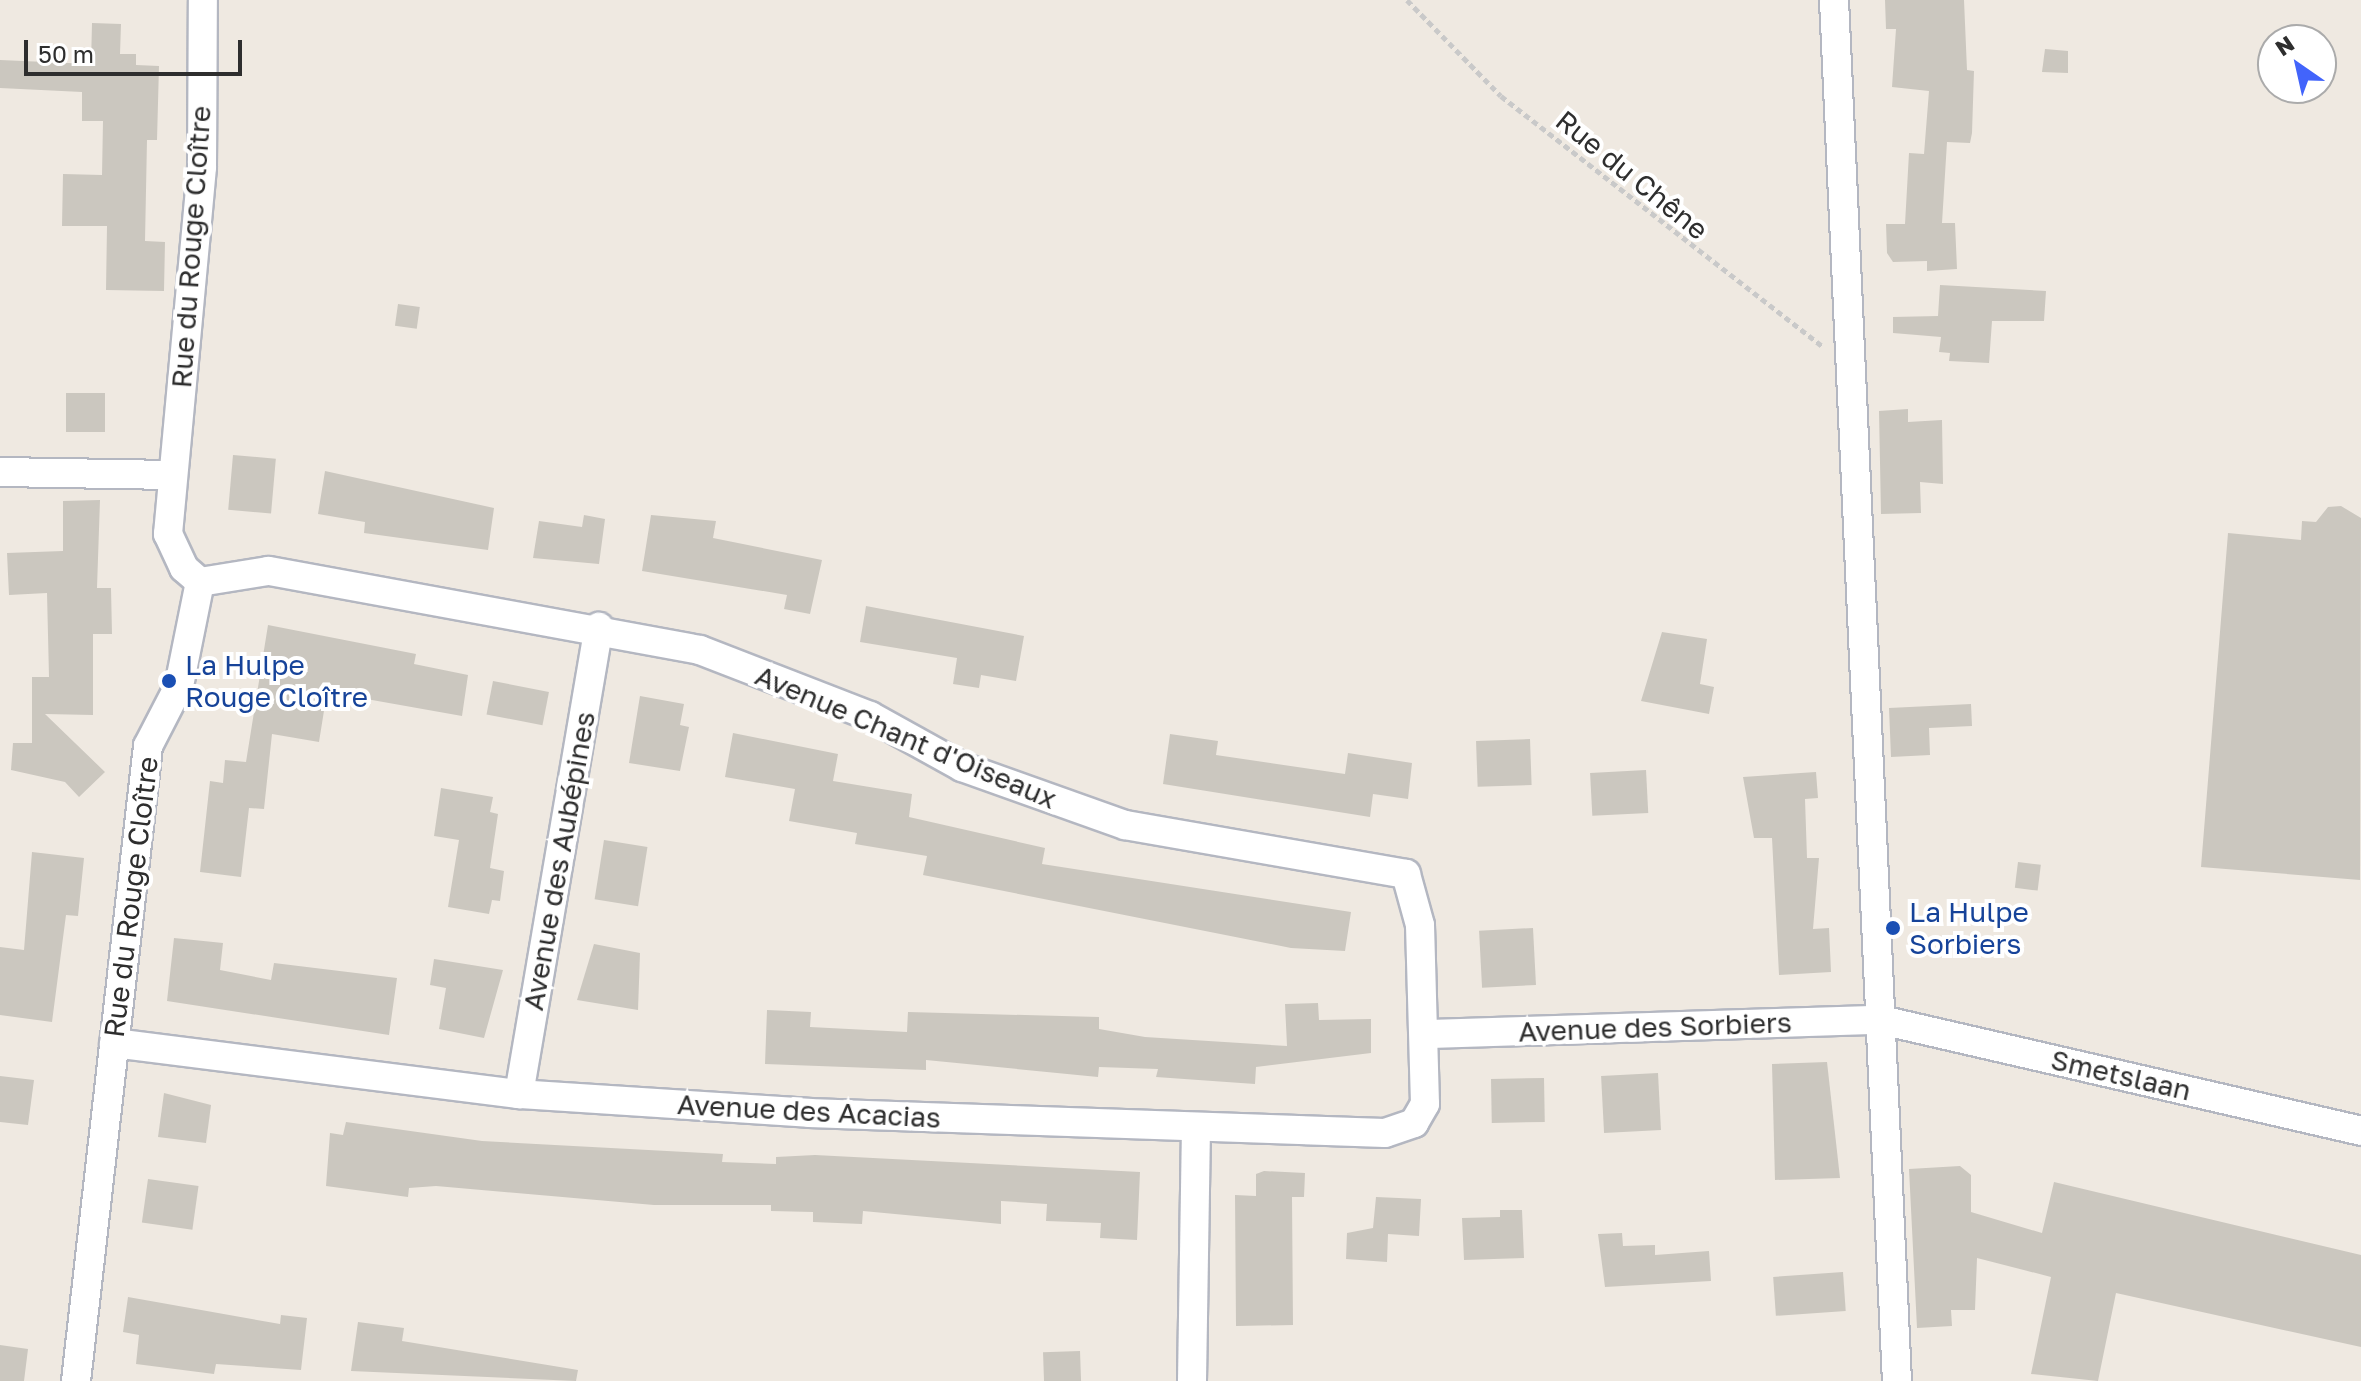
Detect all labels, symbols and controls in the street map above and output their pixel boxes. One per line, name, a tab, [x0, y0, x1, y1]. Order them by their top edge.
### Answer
scale bar	[28, 24, 246, 74]
north arrow	[2257, 24, 2337, 104]
text: N	[2270, 29, 2299, 61]
text: 50 m	[38, 39, 94, 68]
street label: Rue du Chêne	[1549, 103, 1715, 247]
street label: Rue du Rouge Cloître	[164, 105, 218, 389]
place label: La Hulpe Rouge Cloître	[185, 648, 368, 714]
street label: Avenue Chant d'Oiseaux	[750, 658, 1062, 816]
marker: La Hulpe Rouge Cloître	[160, 672, 178, 690]
street label: Avenue des Aubépines	[516, 709, 602, 1013]
street label: Rue du Rouge Cloître	[97, 755, 165, 1039]
place label: La Hulpe Sorbiers	[1909, 895, 2029, 961]
marker: La Hulpe Sorbiers	[1884, 919, 1902, 937]
street label: Avenue des Sorbiers	[1518, 1005, 1792, 1049]
street label: Smetslaan	[2048, 1043, 2194, 1107]
street label: Avenue des Acacias	[676, 1087, 942, 1135]

